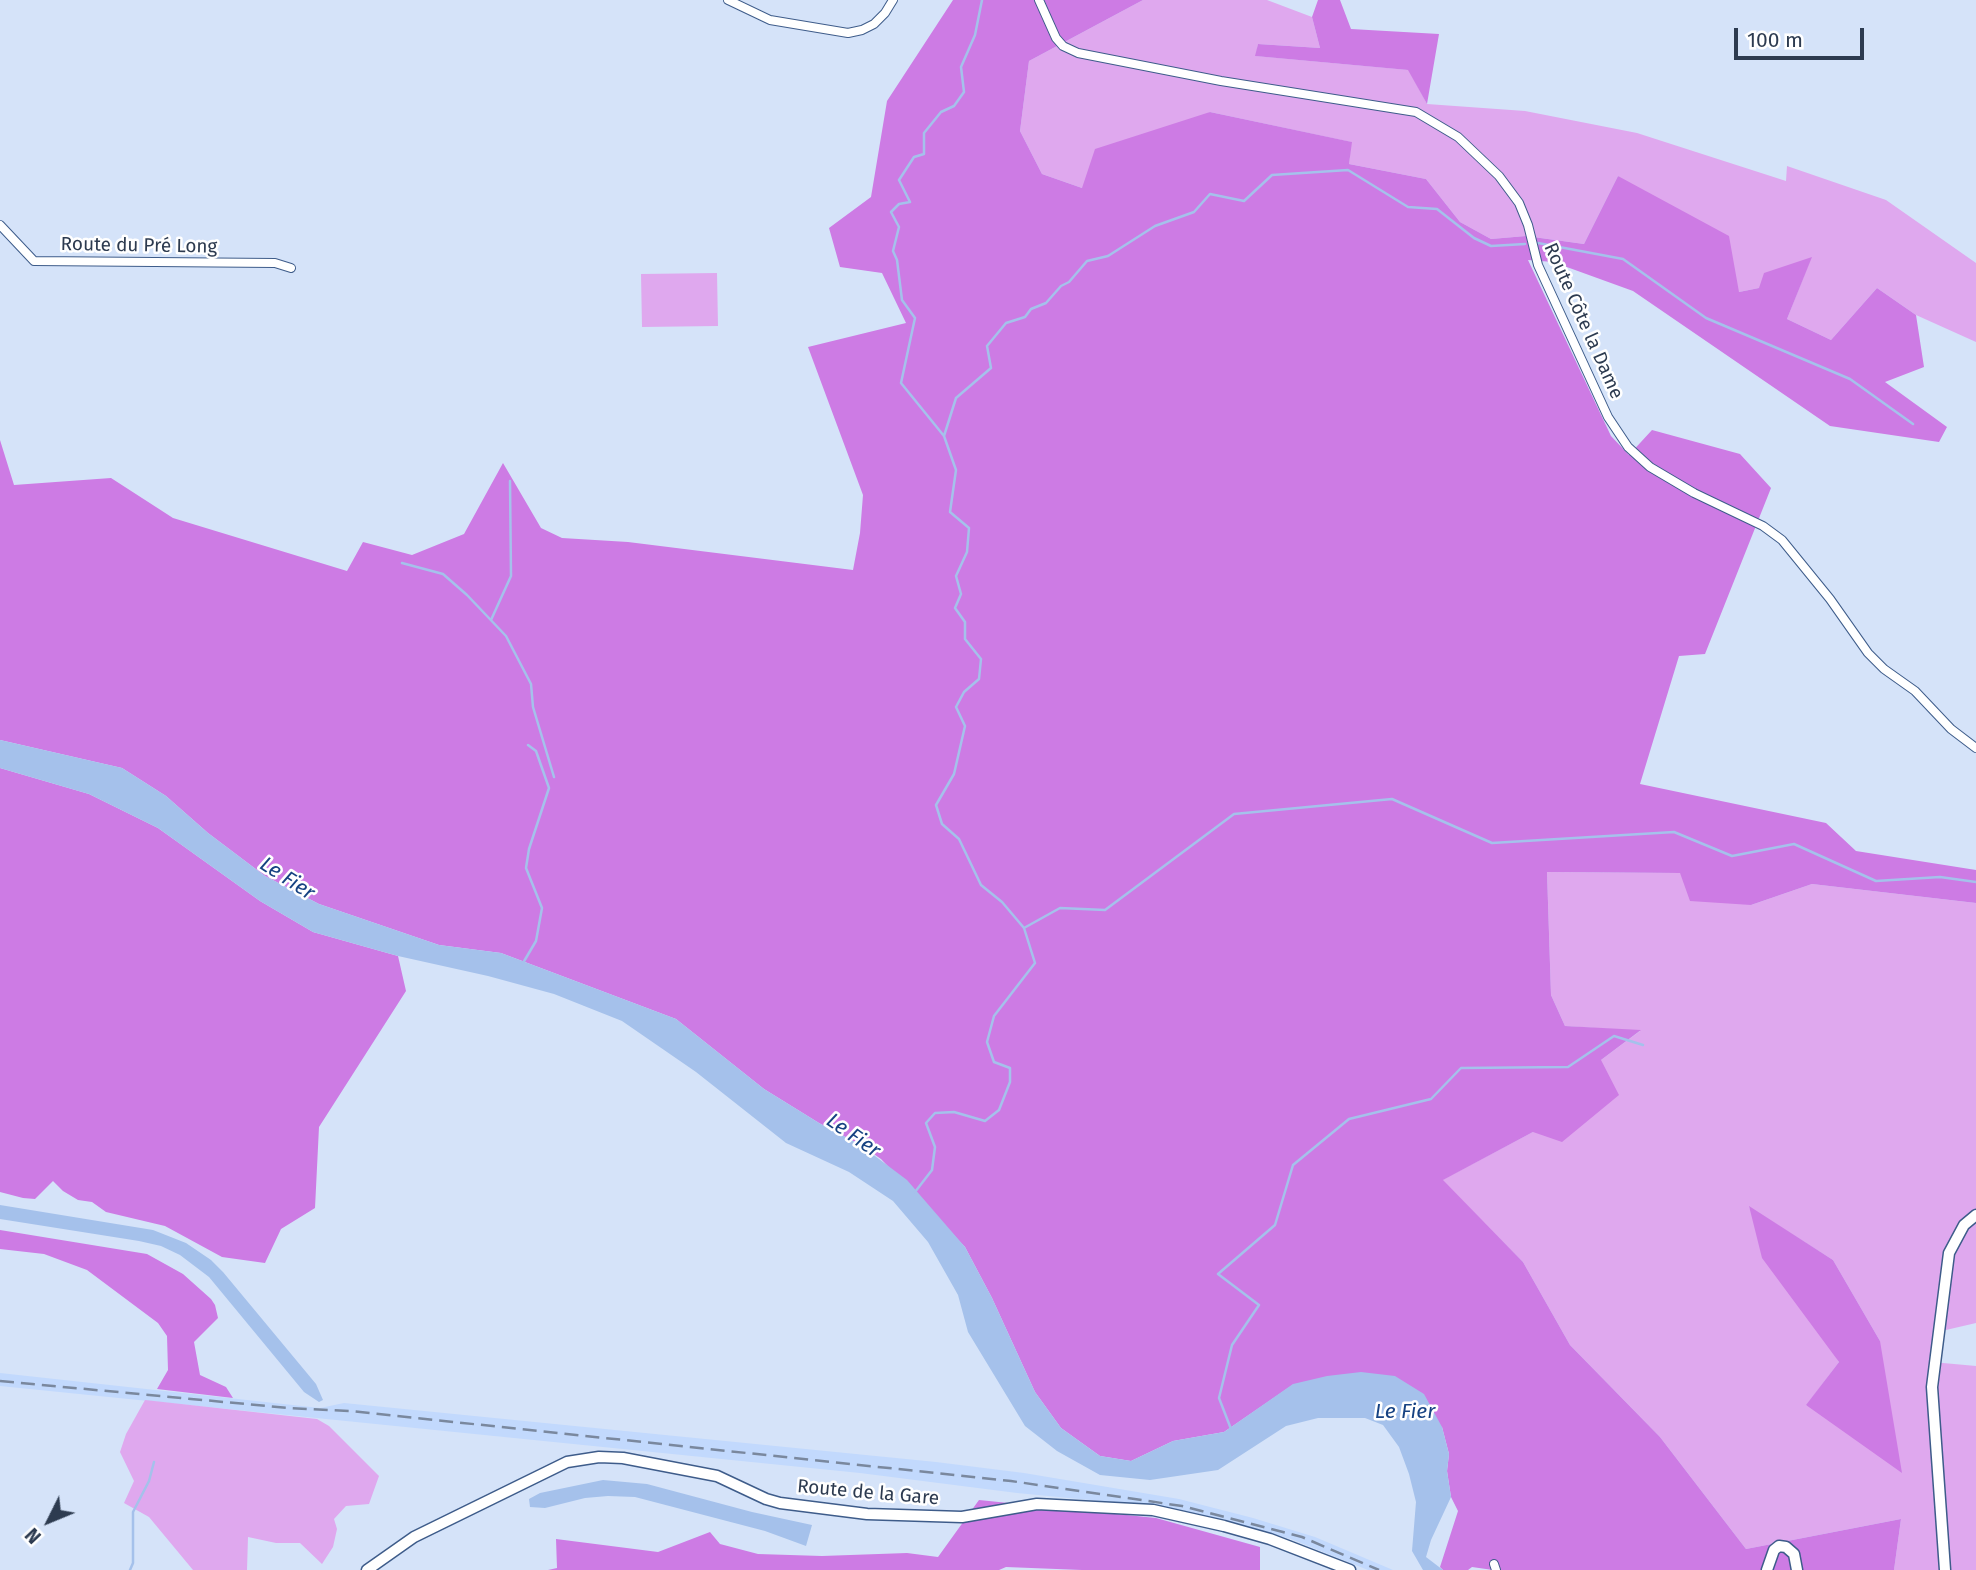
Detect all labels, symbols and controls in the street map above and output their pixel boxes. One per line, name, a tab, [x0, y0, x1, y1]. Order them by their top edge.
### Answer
scale bar	[1738, 14, 1868, 58]
text: 100 m	[1747, 27, 1803, 53]
street label: Route du Pré Long	[60, 233, 218, 259]
street label: Route Côte la Dame	[1538, 239, 1628, 403]
water label: Le Fier	[255, 852, 319, 906]
water label: Le Fier	[821, 1108, 885, 1164]
water label: Le Fier	[1375, 1399, 1435, 1425]
street label: Route de la Gare	[796, 1475, 940, 1511]
north arrow	[14, 1486, 84, 1556]
text: N	[21, 1523, 46, 1548]

